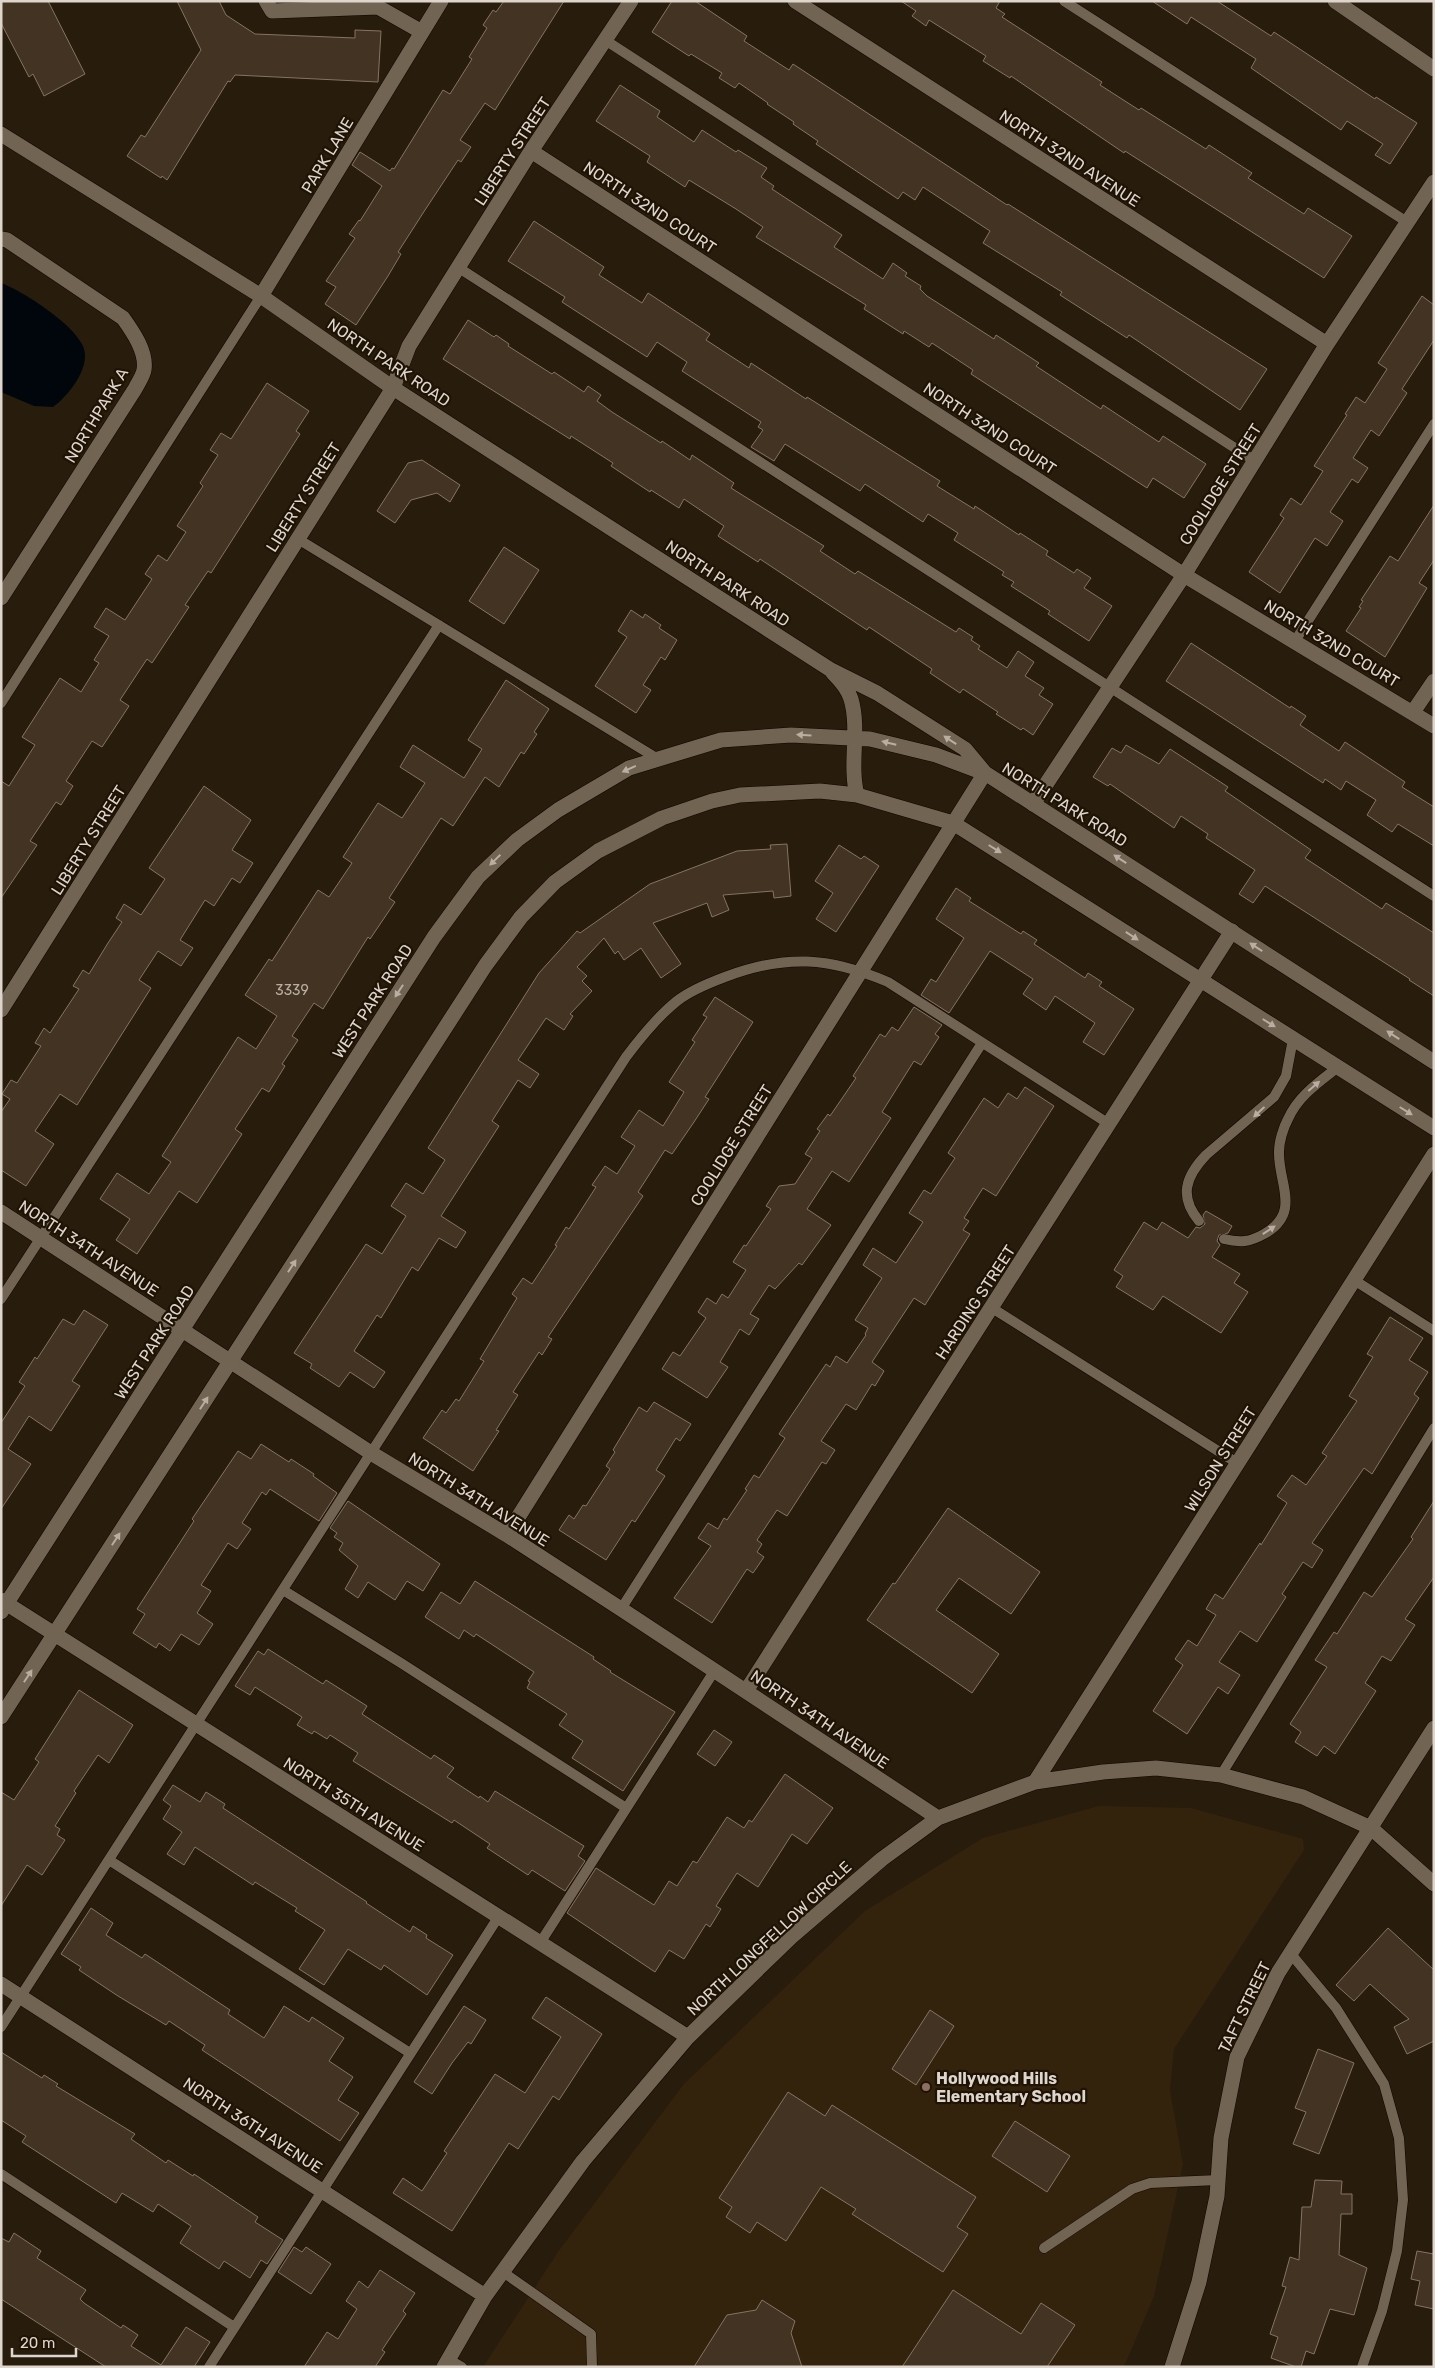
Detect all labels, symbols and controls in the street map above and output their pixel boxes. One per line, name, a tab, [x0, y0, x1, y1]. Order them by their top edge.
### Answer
street label: LIBERTY STREET	[470, 94, 555, 209]
street label: NORTH 32ND AVENUE	[996, 106, 1144, 211]
street label: PARK LANE	[297, 114, 357, 196]
street label: NORTH 32ND COURT	[580, 157, 720, 257]
street label: NORTH PARK ROAD	[324, 314, 454, 411]
street label: NORTHPARK A	[61, 364, 132, 466]
street label: NORTH 32ND COURT	[920, 378, 1060, 478]
street label: COOLIDGE STREET	[1175, 420, 1265, 548]
street label: LIBERTY STREET	[262, 439, 345, 555]
street label: NORTH PARK ROAD	[662, 536, 793, 631]
street label: NORTH 32ND COURT	[1261, 596, 1403, 691]
one-way arrow	[796, 731, 812, 739]
one-way arrow	[943, 735, 957, 745]
one-way arrow	[881, 739, 896, 747]
street label: NORTH PARK ROAD	[999, 758, 1131, 851]
one-way arrow	[622, 766, 636, 774]
street label: LIBERTY STREET	[47, 782, 130, 898]
one-way arrow	[988, 845, 1001, 854]
one-way arrow	[490, 854, 502, 866]
one-way arrow	[1113, 854, 1126, 864]
one-way arrow	[1125, 932, 1139, 941]
street label: WEST PARK ROAD	[328, 941, 416, 1062]
one-way arrow	[1250, 942, 1263, 952]
house number: 3339	[275, 982, 309, 999]
one-way arrow	[395, 984, 404, 997]
one-way arrow	[1263, 1019, 1276, 1028]
one-way arrow	[1386, 1030, 1399, 1040]
one-way arrow	[1308, 1080, 1320, 1092]
street label: COOLIDGE STREET	[686, 1081, 776, 1209]
one-way arrow	[1253, 1106, 1265, 1118]
one-way arrow	[1400, 1106, 1413, 1115]
street label: NORTH 34TH AVENUE	[15, 1196, 162, 1301]
one-way arrow	[1263, 1226, 1276, 1235]
street label: HARDING STREET	[931, 1242, 1019, 1363]
one-way arrow	[288, 1260, 297, 1273]
street label: WEST PARK ROAD	[110, 1282, 198, 1403]
one-way arrow	[200, 1396, 209, 1410]
street label: WILSON STREET	[1181, 1403, 1260, 1515]
street label: NORTH 34TH AVENUE	[405, 1448, 553, 1551]
one-way arrow	[111, 1533, 121, 1546]
street label: NORTH 34TH AVENUE	[747, 1666, 892, 1773]
one-way arrow	[23, 1669, 32, 1682]
street label: NORTH 35TH AVENUE	[280, 1753, 428, 1855]
street label: NORTH LONGFELLOW CIRCLE	[683, 1857, 855, 2019]
street label: TAFT STREET	[1214, 1958, 1275, 2056]
place label: Hollywood Hills Elementary School	[936, 2069, 1086, 2106]
street label: NORTH 36TH AVENUE	[180, 2073, 326, 2177]
marker: Hollywood Hills Elementary School	[920, 2081, 932, 2093]
scale bar	[12, 2326, 76, 2358]
text: 20 m	[20, 2334, 55, 2352]

